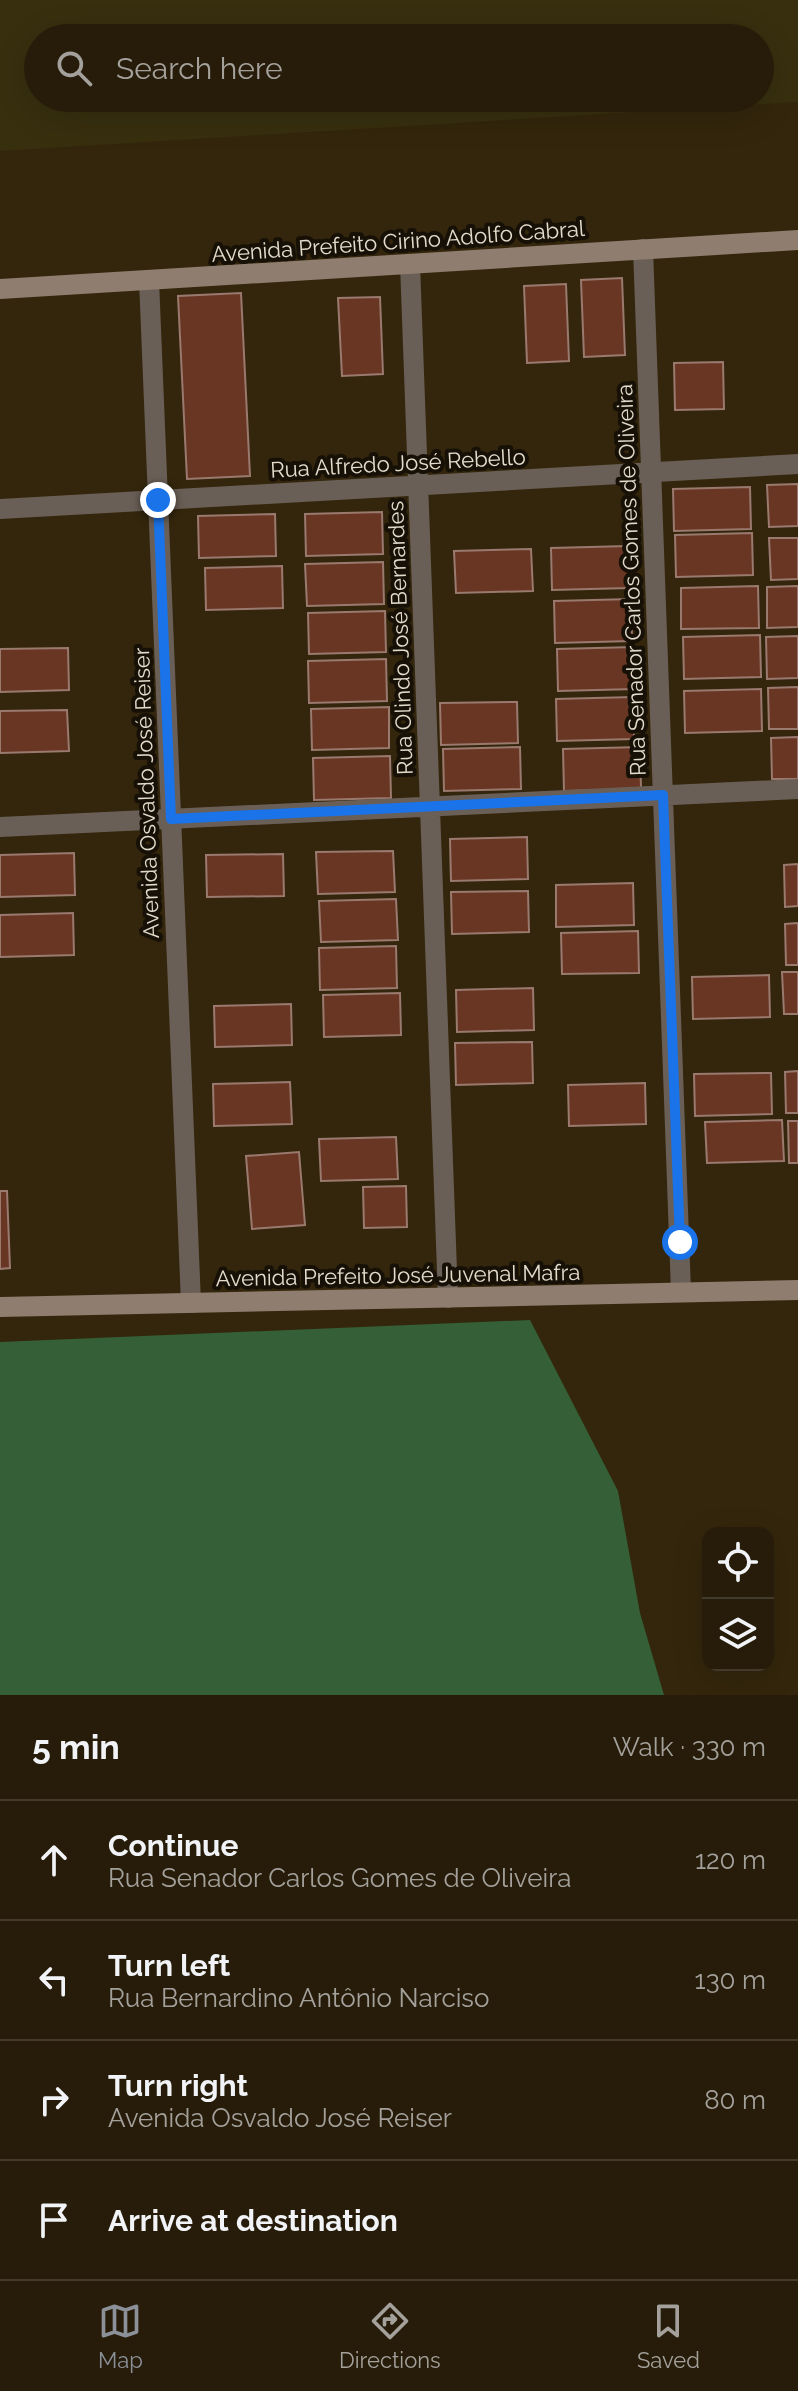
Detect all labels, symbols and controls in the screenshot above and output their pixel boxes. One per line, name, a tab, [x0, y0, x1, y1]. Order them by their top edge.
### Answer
search box	[24, 24, 774, 112]
icon: search	[52, 46, 96, 90]
text: Search here	[116, 51, 283, 86]
street label: Avenida Prefeito Cirino Adolfo Cabral	[211, 215, 586, 267]
street label: Rua Senador Carlos Gomes de Oliveira	[611, 384, 651, 776]
street label: Rua Alfredo José Rebello	[270, 443, 526, 483]
route end	[140, 482, 176, 518]
street label: Rua Olindo José Bernardes	[382, 501, 418, 775]
street label: Avenida Osvaldo José Reiser	[128, 647, 164, 939]
route start	[662, 1224, 698, 1260]
street label: Avenida Prefeito José Juvenal Mafra	[215, 1259, 581, 1291]
map controls	[702, 1527, 774, 1671]
button: locate	[702, 1527, 774, 1599]
button: layers	[702, 1599, 774, 1671]
text: 5 min	[32, 1727, 120, 1767]
text: Walk · 330 m	[613, 1732, 766, 1762]
text: Continue	[108, 1828, 239, 1863]
icon: ahead	[32, 1838, 76, 1882]
text: 120 m	[695, 1845, 766, 1875]
text: Rua Senador Carlos Gomes de Oliveira	[108, 1863, 571, 1893]
text: Turn left	[108, 1948, 230, 1983]
icon: left	[32, 1958, 76, 2002]
text: 130 m	[695, 1965, 766, 1995]
text: Rua Bernardino Antônio Narciso	[108, 1983, 489, 2013]
text: Turn right	[108, 2068, 248, 2103]
icon: right	[32, 2078, 76, 2122]
text: 80 m	[704, 2085, 766, 2115]
text: Avenida Osvaldo José Reiser	[108, 2103, 452, 2133]
icon: arrive	[32, 2198, 76, 2242]
text: Arrive at destination	[108, 2203, 398, 2238]
tab: Map	[98, 2299, 143, 2373]
tab: Directions	[339, 2299, 441, 2373]
tab: Saved	[637, 2299, 700, 2373]

